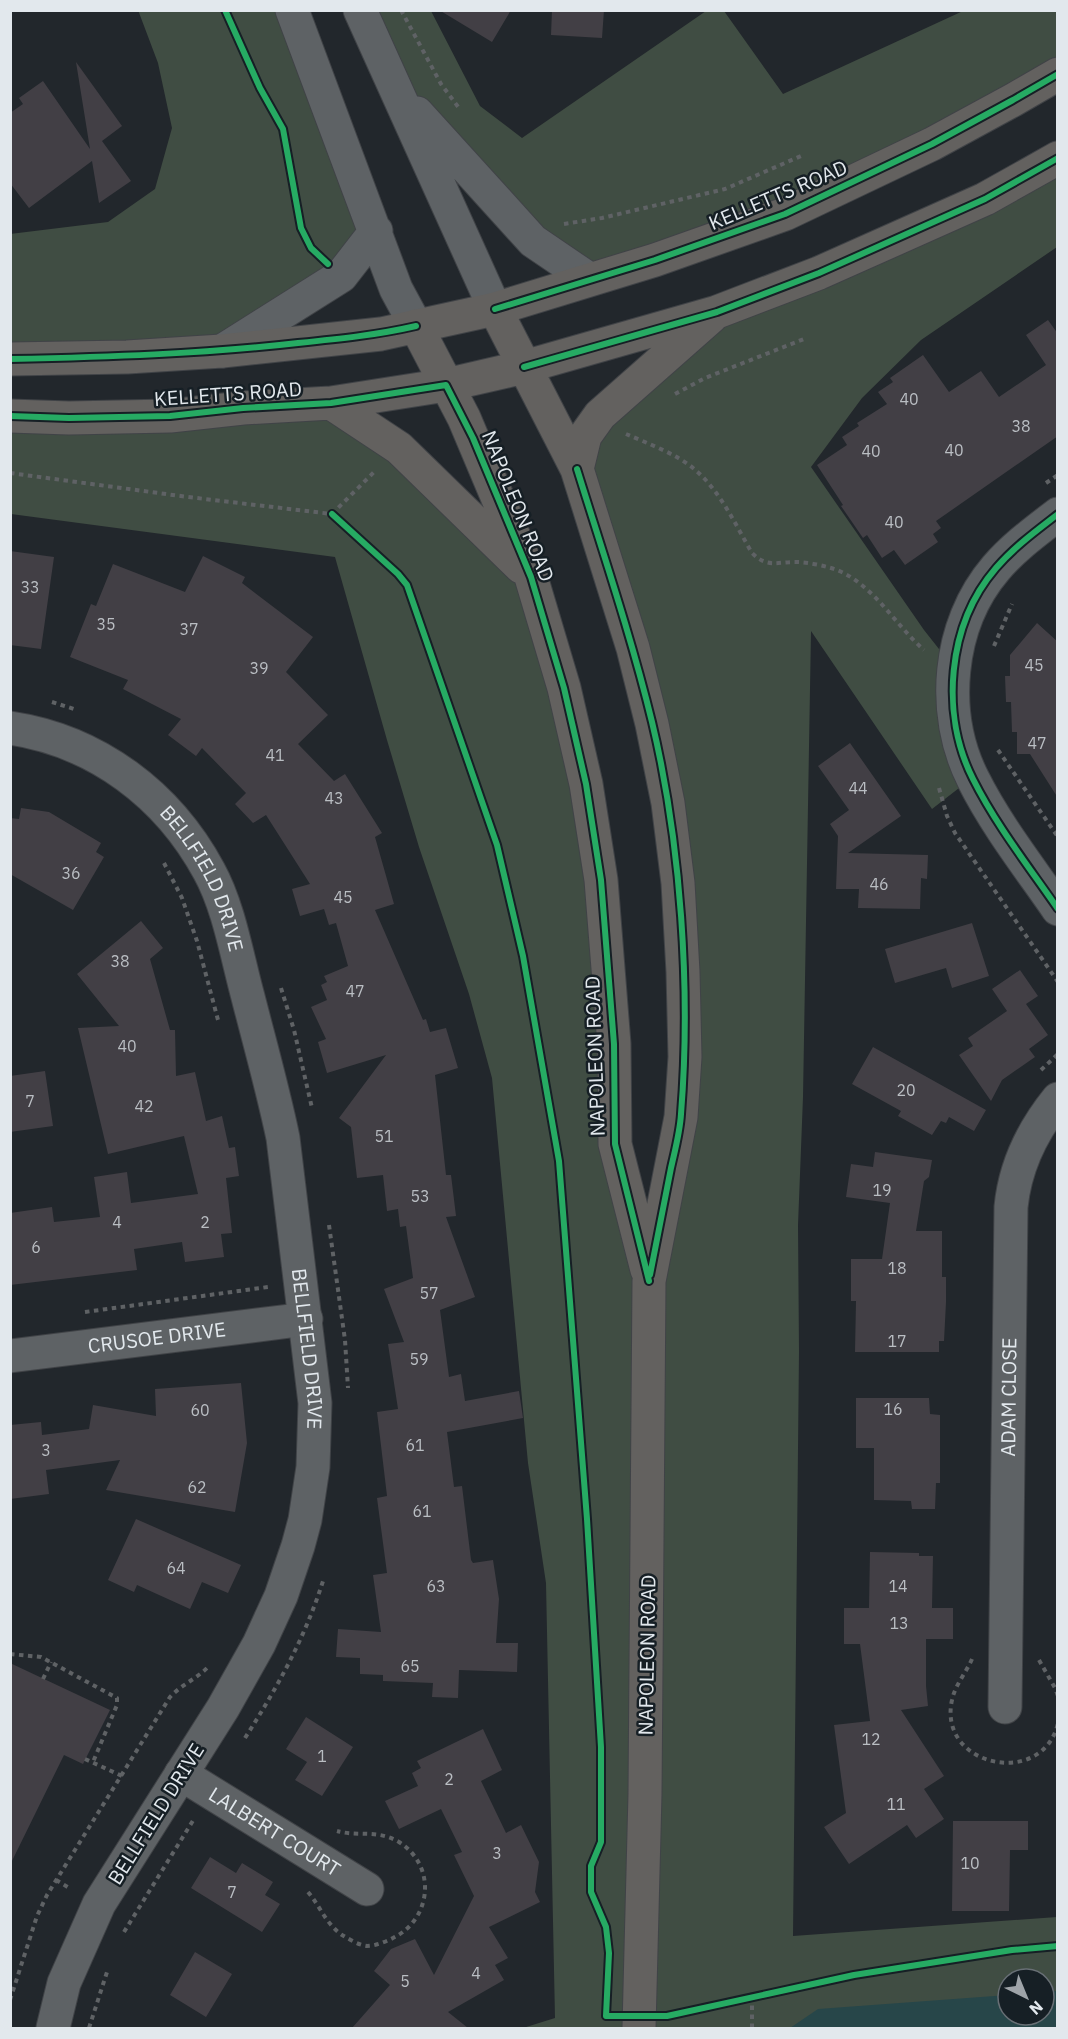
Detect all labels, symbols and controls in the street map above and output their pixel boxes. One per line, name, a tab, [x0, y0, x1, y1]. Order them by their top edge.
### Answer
street label: KELLETTS ROAD	[704, 153, 851, 236]
street label: KELLETTS ROAD	[153, 375, 303, 412]
house number: 40	[899, 389, 919, 409]
house number: 38	[1011, 416, 1031, 436]
street label: NAPOLEON ROAD	[476, 426, 561, 585]
house number: 40	[944, 440, 964, 460]
house number: 40	[861, 441, 881, 461]
house number: 40	[884, 512, 904, 532]
house number: 33	[20, 577, 40, 597]
house number: 35	[96, 614, 116, 634]
house number: 37	[179, 619, 199, 639]
house number: 45	[1024, 655, 1044, 675]
house number: 39	[249, 658, 269, 678]
house number: 47	[1027, 733, 1047, 753]
house number: 41	[265, 745, 285, 765]
house number: 44	[848, 778, 868, 798]
house number: 43	[324, 788, 344, 808]
street label: BELLFIELD DRIVE	[154, 799, 250, 954]
house number: 36	[61, 863, 81, 883]
house number: 46	[869, 874, 889, 894]
house number: 45	[333, 887, 353, 907]
house number: 38	[110, 951, 130, 971]
street label: NAPOLEON ROAD	[578, 975, 611, 1137]
house number: 47	[345, 981, 365, 1001]
house number: 40	[117, 1036, 137, 1056]
house number: 20	[896, 1080, 916, 1100]
house number: 7	[25, 1091, 35, 1111]
house number: 42	[134, 1096, 154, 1116]
house number: 51	[374, 1126, 394, 1146]
house number: 19	[872, 1180, 892, 1200]
house number: 53	[410, 1186, 430, 1206]
house number: 4	[112, 1212, 122, 1232]
house number: 2	[200, 1212, 210, 1232]
house number: 6	[31, 1237, 41, 1257]
house number: 18	[887, 1258, 907, 1278]
street label: BELLFIELD DRIVE	[286, 1267, 329, 1430]
house number: 57	[419, 1283, 439, 1303]
street label: CRUSOE DRIVE	[86, 1315, 227, 1359]
house number: 17	[887, 1331, 907, 1351]
street label: ADAM CLOSE	[994, 1337, 1022, 1457]
house number: 59	[409, 1349, 429, 1369]
house number: 16	[883, 1399, 903, 1419]
house number: 60	[190, 1400, 210, 1420]
house number: 61	[405, 1435, 425, 1455]
house number: 3	[41, 1440, 51, 1460]
house number: 62	[187, 1477, 207, 1497]
house number: 61	[412, 1501, 432, 1521]
house number: 64	[166, 1558, 186, 1578]
street label: NAPOLEON ROAD	[632, 1574, 661, 1736]
house number: 63	[426, 1576, 446, 1596]
house number: 14	[888, 1576, 908, 1596]
house number: 13	[889, 1613, 909, 1633]
house number: 65	[400, 1656, 420, 1676]
house number: 12	[861, 1729, 881, 1749]
street label: BELLFIELD DRIVE	[101, 1738, 210, 1890]
house number: 1	[317, 1746, 327, 1766]
house number: 2	[444, 1769, 454, 1789]
street label: LALBERT COURT	[204, 1780, 346, 1882]
house number: 11	[886, 1794, 906, 1814]
house number: 3	[492, 1843, 502, 1863]
house number: 10	[960, 1853, 980, 1873]
house number: 7	[227, 1882, 237, 1902]
house number: 4	[471, 1963, 481, 1983]
north arrow	[996, 1967, 1056, 2027]
house number: 5	[400, 1971, 410, 1991]
text: N	[1025, 1997, 1047, 2019]

